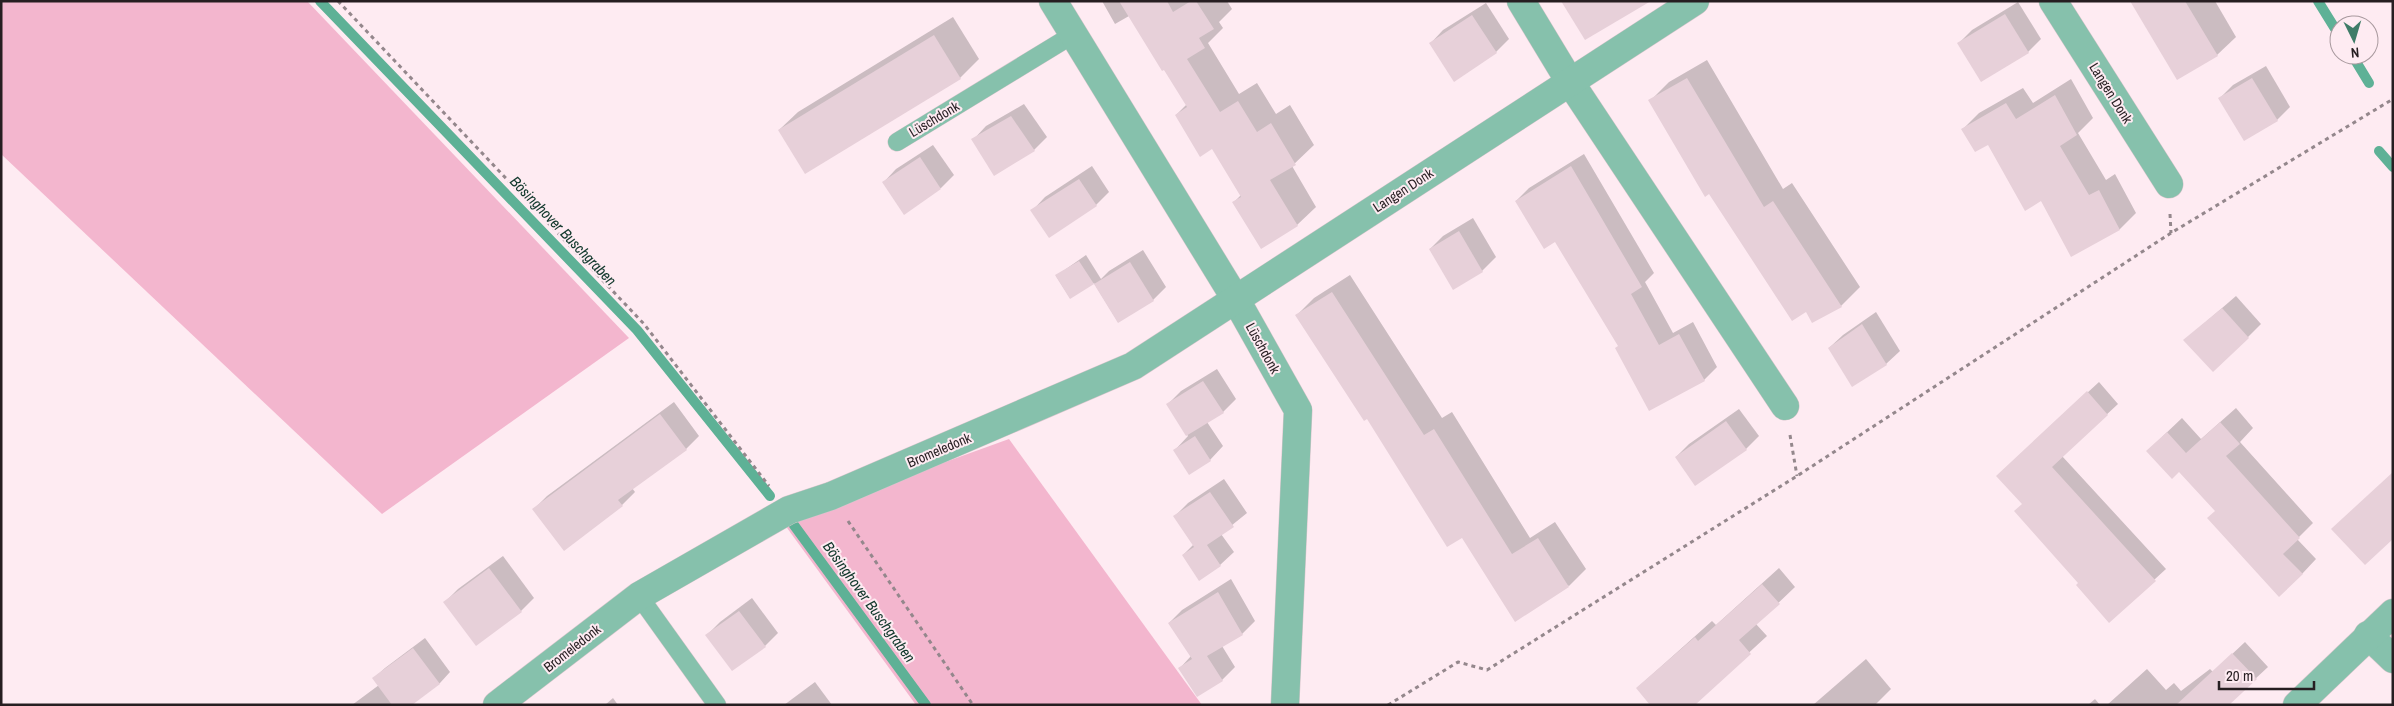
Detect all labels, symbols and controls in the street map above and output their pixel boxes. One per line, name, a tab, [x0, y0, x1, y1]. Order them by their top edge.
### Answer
north arrow	[2329, 15, 2379, 65]
text: N	[2350, 44, 2360, 62]
street label: Langen Donk	[2085, 59, 2137, 127]
street label: Lüschdonk	[906, 97, 963, 141]
street label: Langen Donk	[1369, 164, 1437, 216]
water label: Bösinghover Buschgraben	[505, 171, 621, 290]
street label: Lüschdonk	[1242, 319, 1284, 377]
street label: Bromeledonk	[904, 428, 974, 471]
water label: Bösinghover Buschgraben	[818, 537, 921, 667]
street label: Bromeledonk	[540, 620, 604, 676]
scale bar	[2219, 658, 2314, 690]
text: 20 m	[2226, 665, 2253, 686]

